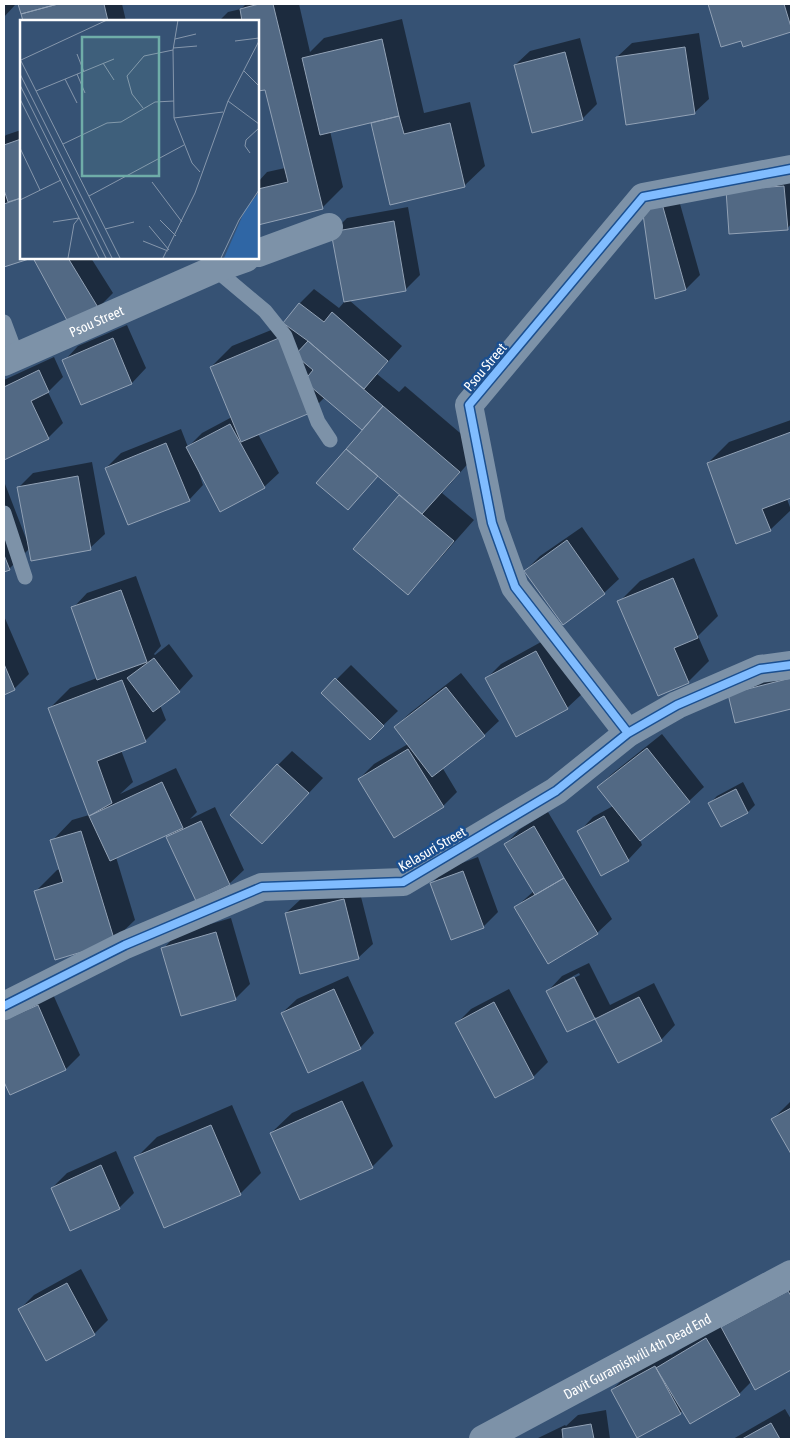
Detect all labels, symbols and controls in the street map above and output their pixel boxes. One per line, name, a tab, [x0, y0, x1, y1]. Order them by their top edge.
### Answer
inset map	[20, 20, 259, 259]
street label: Psou Street	[67, 302, 126, 340]
street label: Psou Street	[460, 340, 510, 394]
street label: Kelasuri Street	[396, 823, 468, 875]
street label: Davit Guramishvili 4th Dead End	[561, 1310, 714, 1402]

